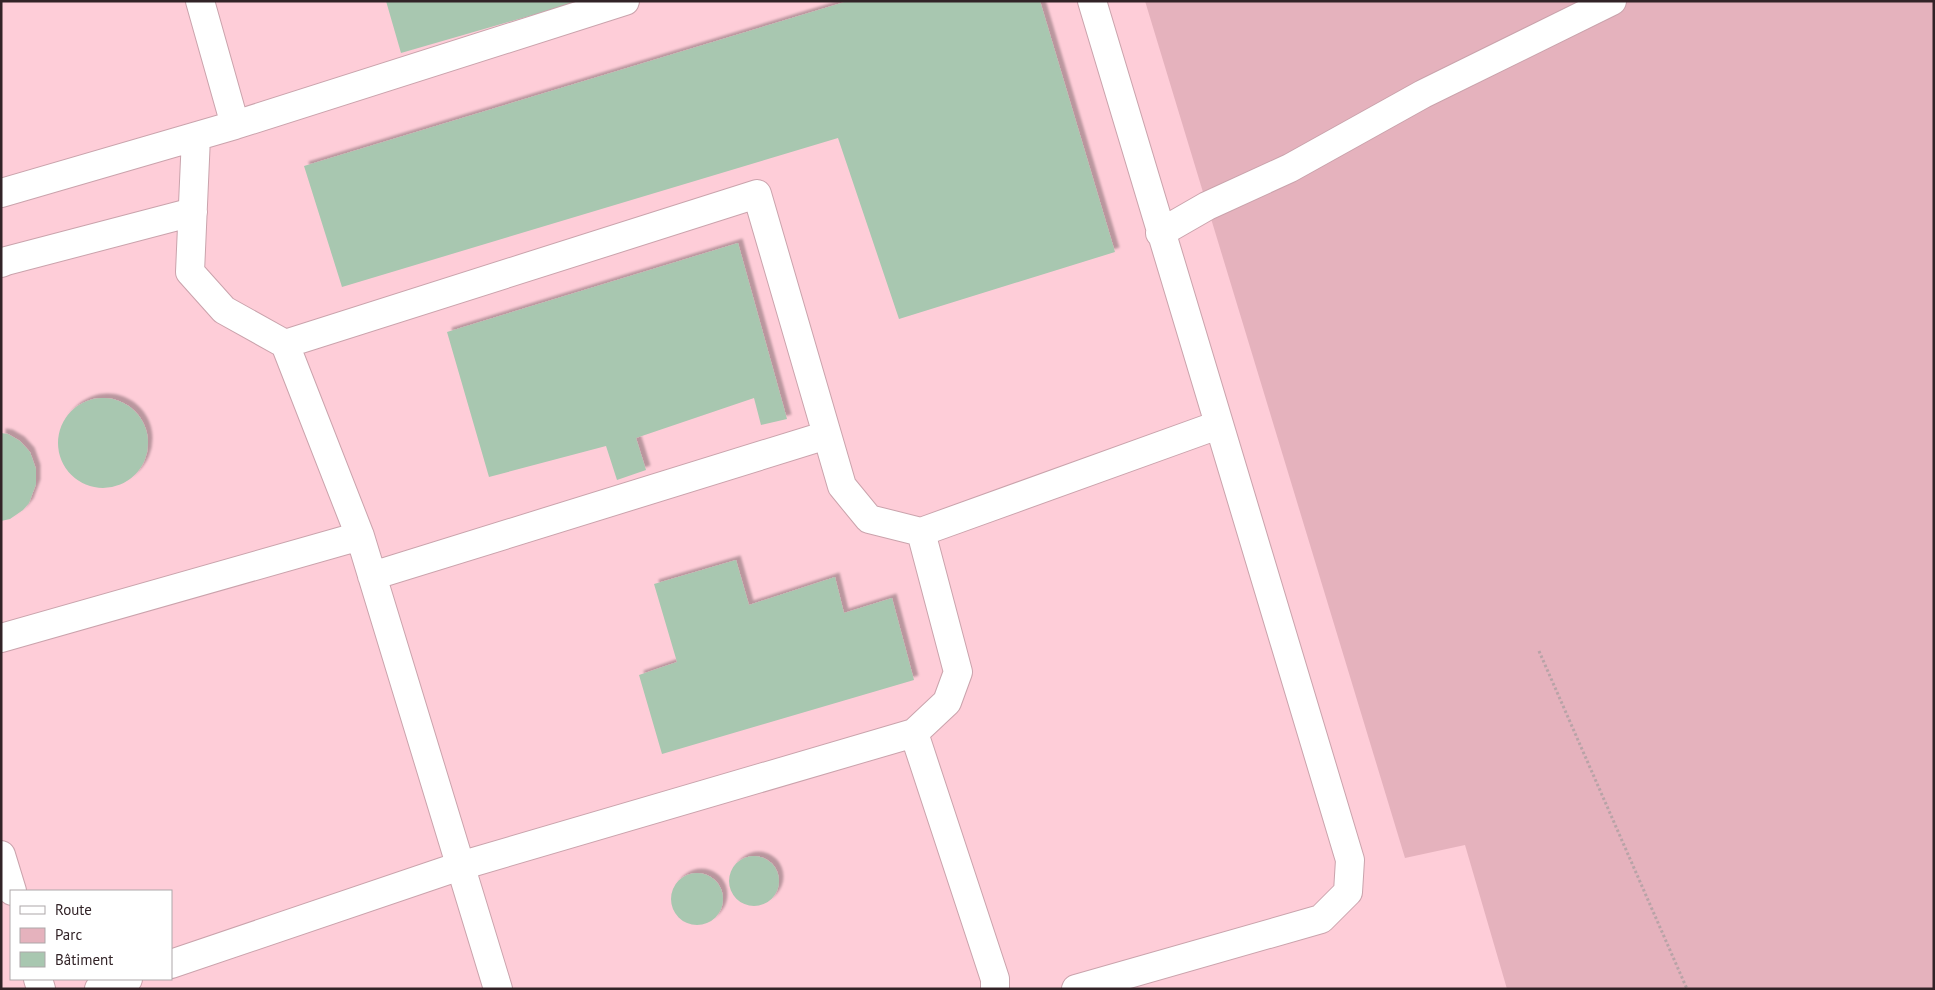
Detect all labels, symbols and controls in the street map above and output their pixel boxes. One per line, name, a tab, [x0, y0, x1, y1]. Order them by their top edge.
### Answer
legend	[10, 890, 172, 980]
text: Route	[55, 900, 92, 919]
text: Parc	[55, 925, 82, 944]
text: Bâtiment	[55, 950, 113, 969]

